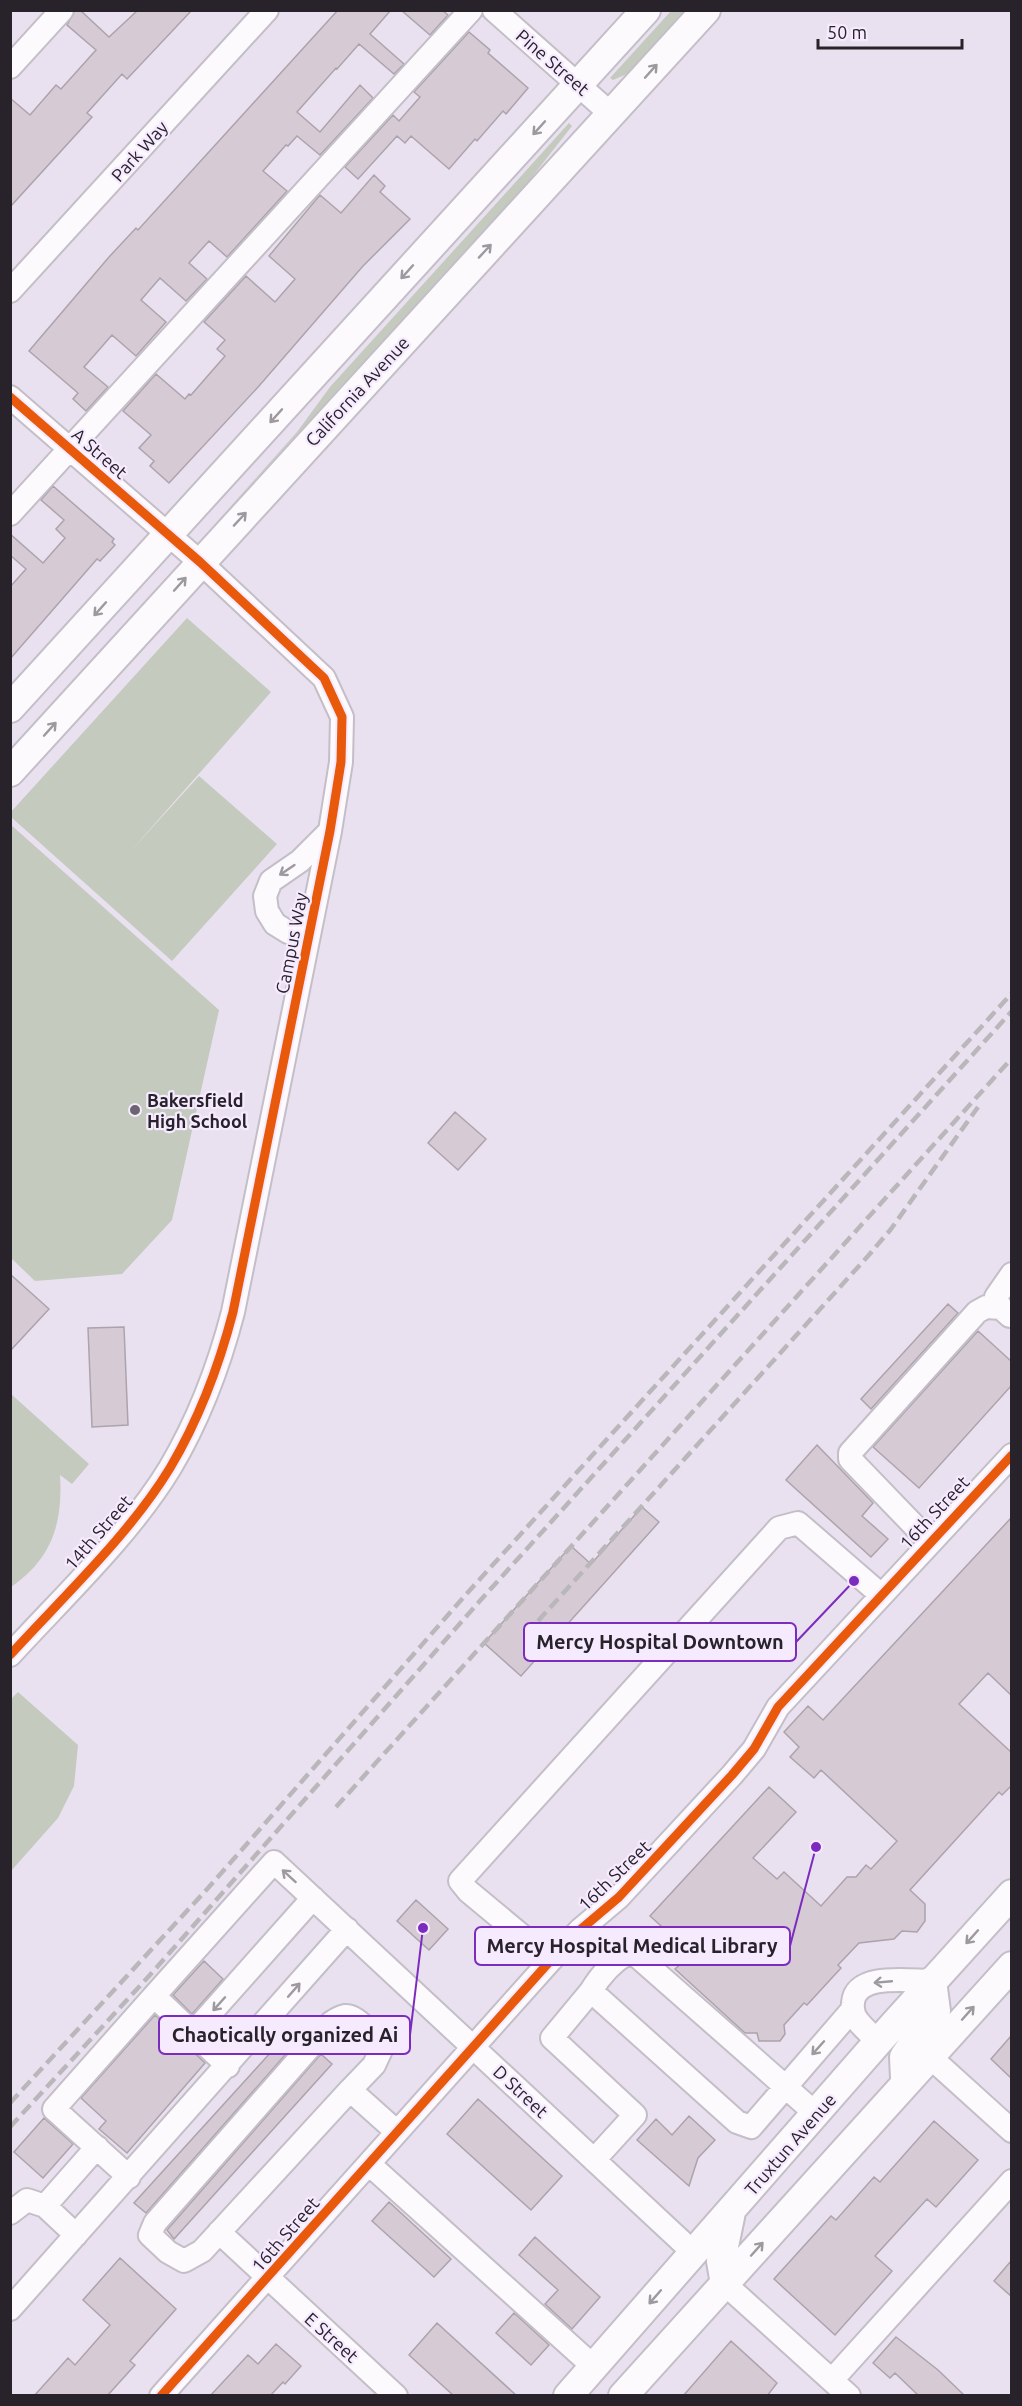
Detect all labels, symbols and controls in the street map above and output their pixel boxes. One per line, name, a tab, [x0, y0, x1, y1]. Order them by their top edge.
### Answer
scale bar	[818, 12, 962, 50]
text: 50 m	[827, 22, 867, 42]
street label: Pine Street	[513, 25, 593, 99]
one-way arrow	[644, 64, 658, 79]
street label: Park Way	[107, 117, 171, 185]
one-way arrow	[532, 120, 546, 135]
one-way arrow	[478, 244, 492, 259]
one-way arrow	[400, 264, 414, 279]
street label: California Avenue	[301, 332, 413, 450]
one-way arrow	[269, 408, 283, 423]
street label: A Street	[69, 424, 131, 482]
one-way arrow	[233, 511, 247, 526]
one-way arrow	[173, 577, 187, 592]
one-way arrow	[93, 602, 107, 617]
one-way arrow	[43, 721, 57, 736]
one-way arrow	[278, 864, 295, 877]
street label: Campus Way	[271, 890, 311, 995]
place label: Bakersfield High School	[147, 1090, 248, 1131]
marker: Bakersfield High School	[128, 1103, 142, 1117]
street label: 16th Street	[895, 1472, 973, 1552]
street label: 14th Street	[60, 1491, 136, 1573]
callout: Mercy Hospital Downtown	[524, 1623, 796, 1661]
text: Mercy Hospital Downtown	[536, 1630, 784, 1653]
street label: 16th Street	[574, 1836, 654, 1914]
one-way arrow	[282, 1869, 297, 1883]
callout: Mercy Hospital Medical Library	[475, 1927, 790, 1965]
one-way arrow	[965, 1929, 979, 1944]
text: Mercy Hospital Medical Library	[486, 1934, 778, 1957]
one-way arrow	[874, 1976, 894, 1987]
one-way arrow	[287, 1983, 301, 1998]
one-way arrow	[212, 1996, 226, 2011]
one-way arrow	[961, 2006, 975, 2021]
callout: Chaotically organized Ai	[159, 2016, 410, 2054]
text: Chaotically organized Ai	[172, 2023, 398, 2046]
one-way arrow	[811, 2040, 825, 2055]
street label: D Street	[490, 2061, 552, 2121]
street label: Truxtun Avenue	[740, 2089, 840, 2199]
street label: 16th Street	[247, 2193, 323, 2275]
one-way arrow	[750, 2241, 764, 2256]
one-way arrow	[648, 2289, 662, 2304]
street label: E Street	[301, 2308, 363, 2366]

